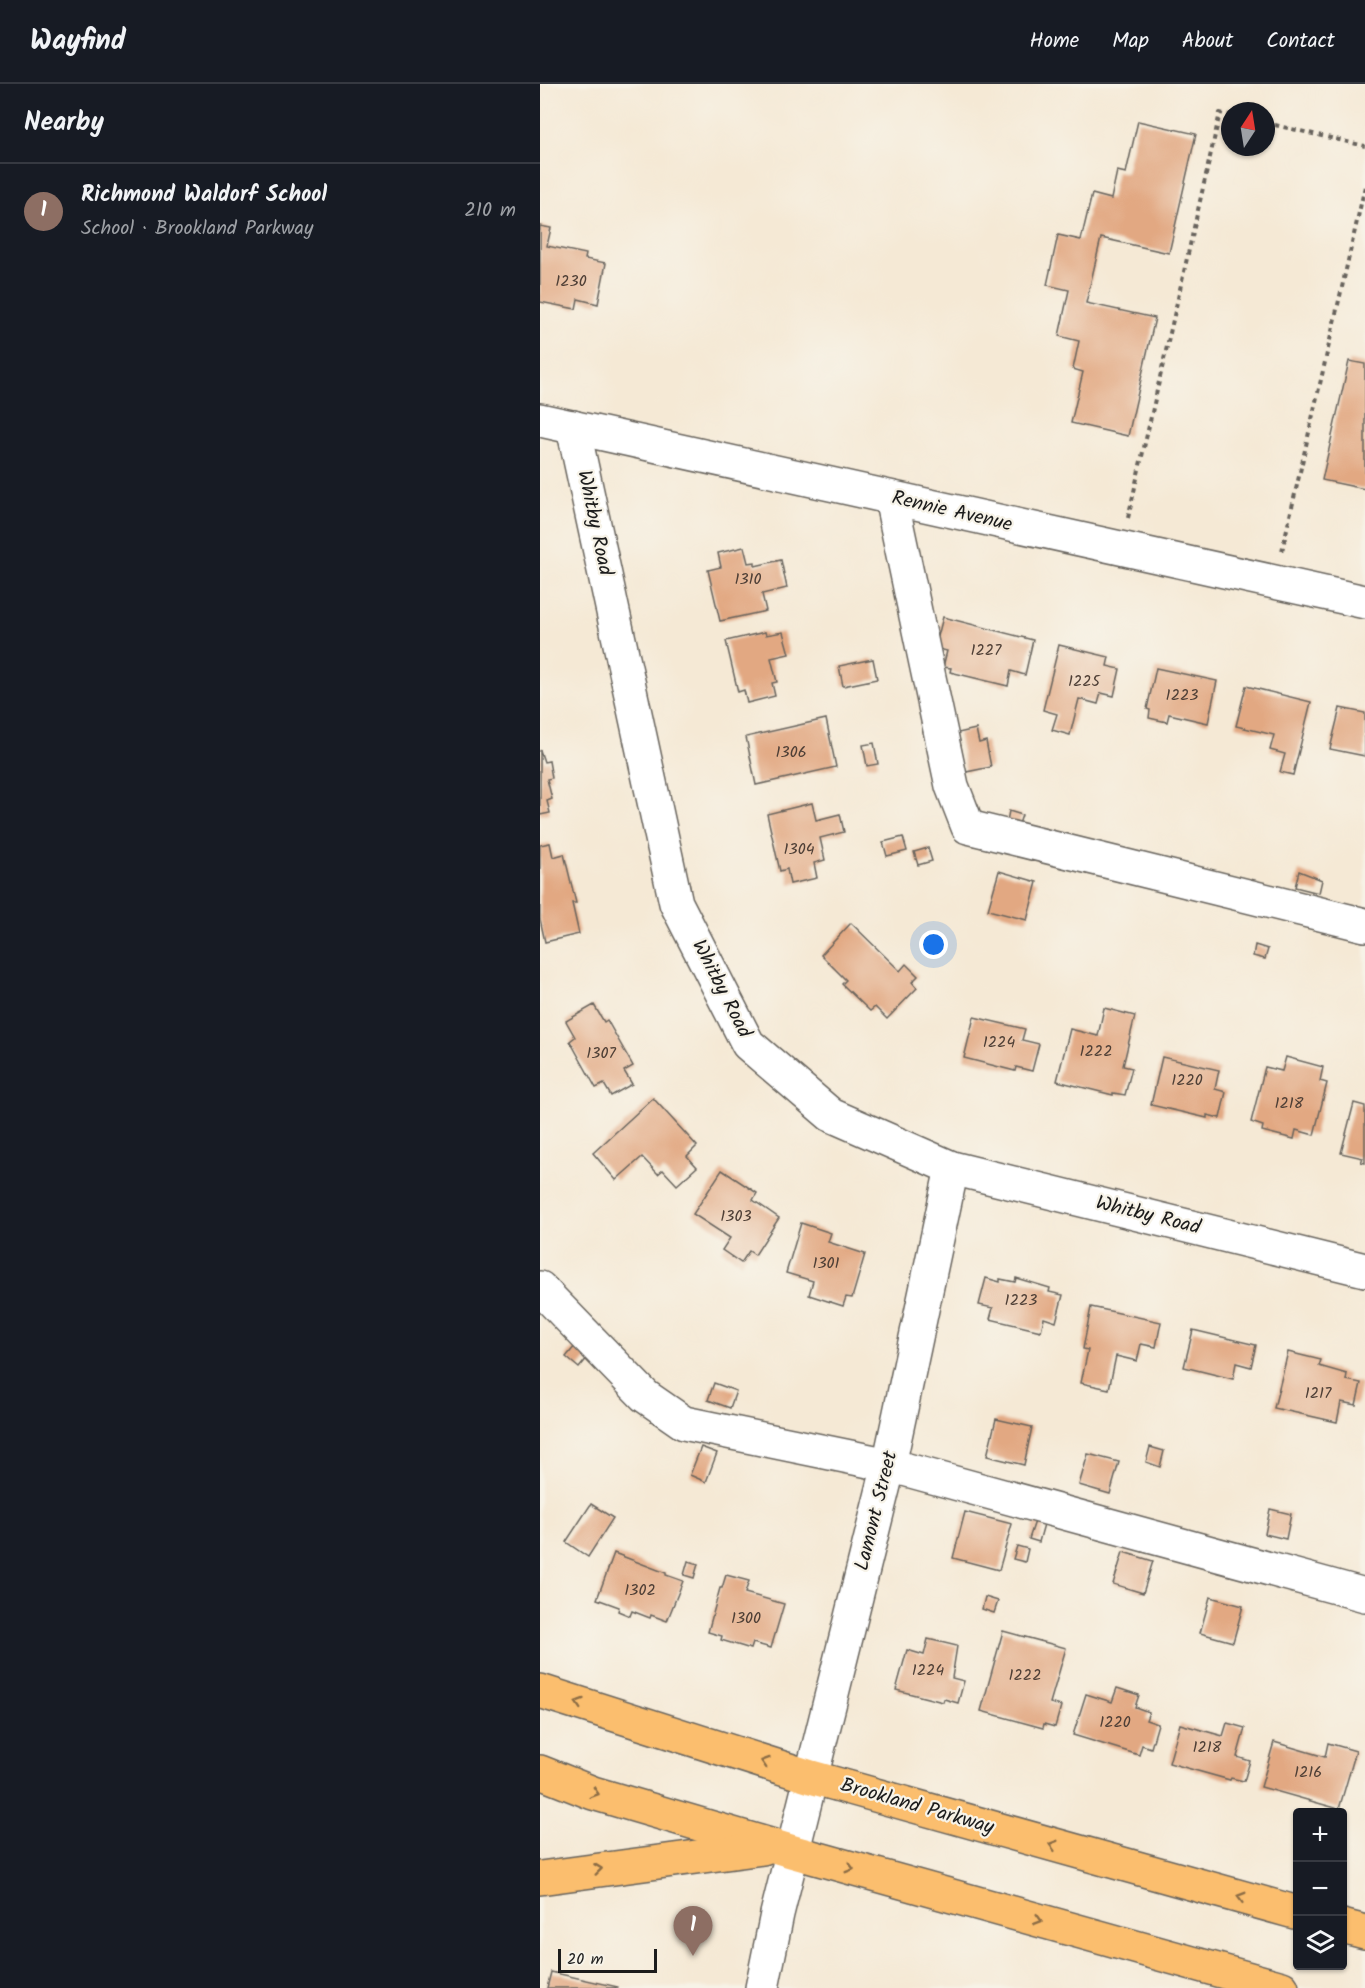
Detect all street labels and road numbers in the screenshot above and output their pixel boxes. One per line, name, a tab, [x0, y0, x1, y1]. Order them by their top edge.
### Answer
street label: Whitby Road	[567, 467, 621, 580]
street label: Rennie Avenue	[889, 483, 1015, 541]
street label: Whitby Road	[682, 934, 760, 1045]
street label: Whitby Road	[1092, 1188, 1205, 1245]
street label: Lamont Street	[847, 1447, 907, 1574]
street label: Brookland Parkway	[837, 1770, 998, 1844]

